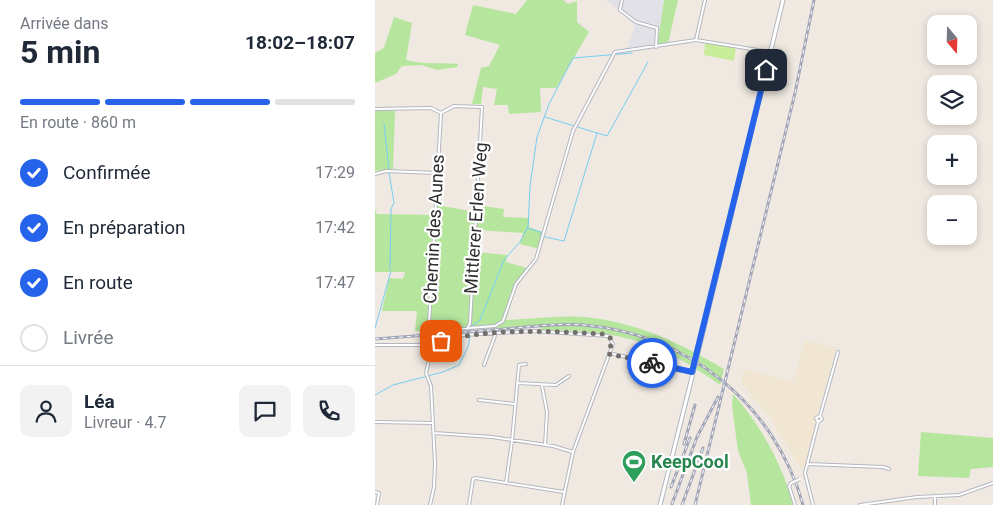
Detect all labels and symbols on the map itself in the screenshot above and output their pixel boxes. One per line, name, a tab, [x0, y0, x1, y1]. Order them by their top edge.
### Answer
north arrow	[927, 15, 977, 65]
pin	[745, 49, 787, 91]
street label: Mittlerer Erlen Weg	[460, 141, 491, 294]
street label: Chemin des Aunes	[419, 154, 448, 304]
pin	[420, 320, 462, 362]
courier	[627, 338, 677, 388]
sports icon: KeepCool	[621, 449, 647, 483]
place label: KeepCool	[651, 451, 729, 472]

